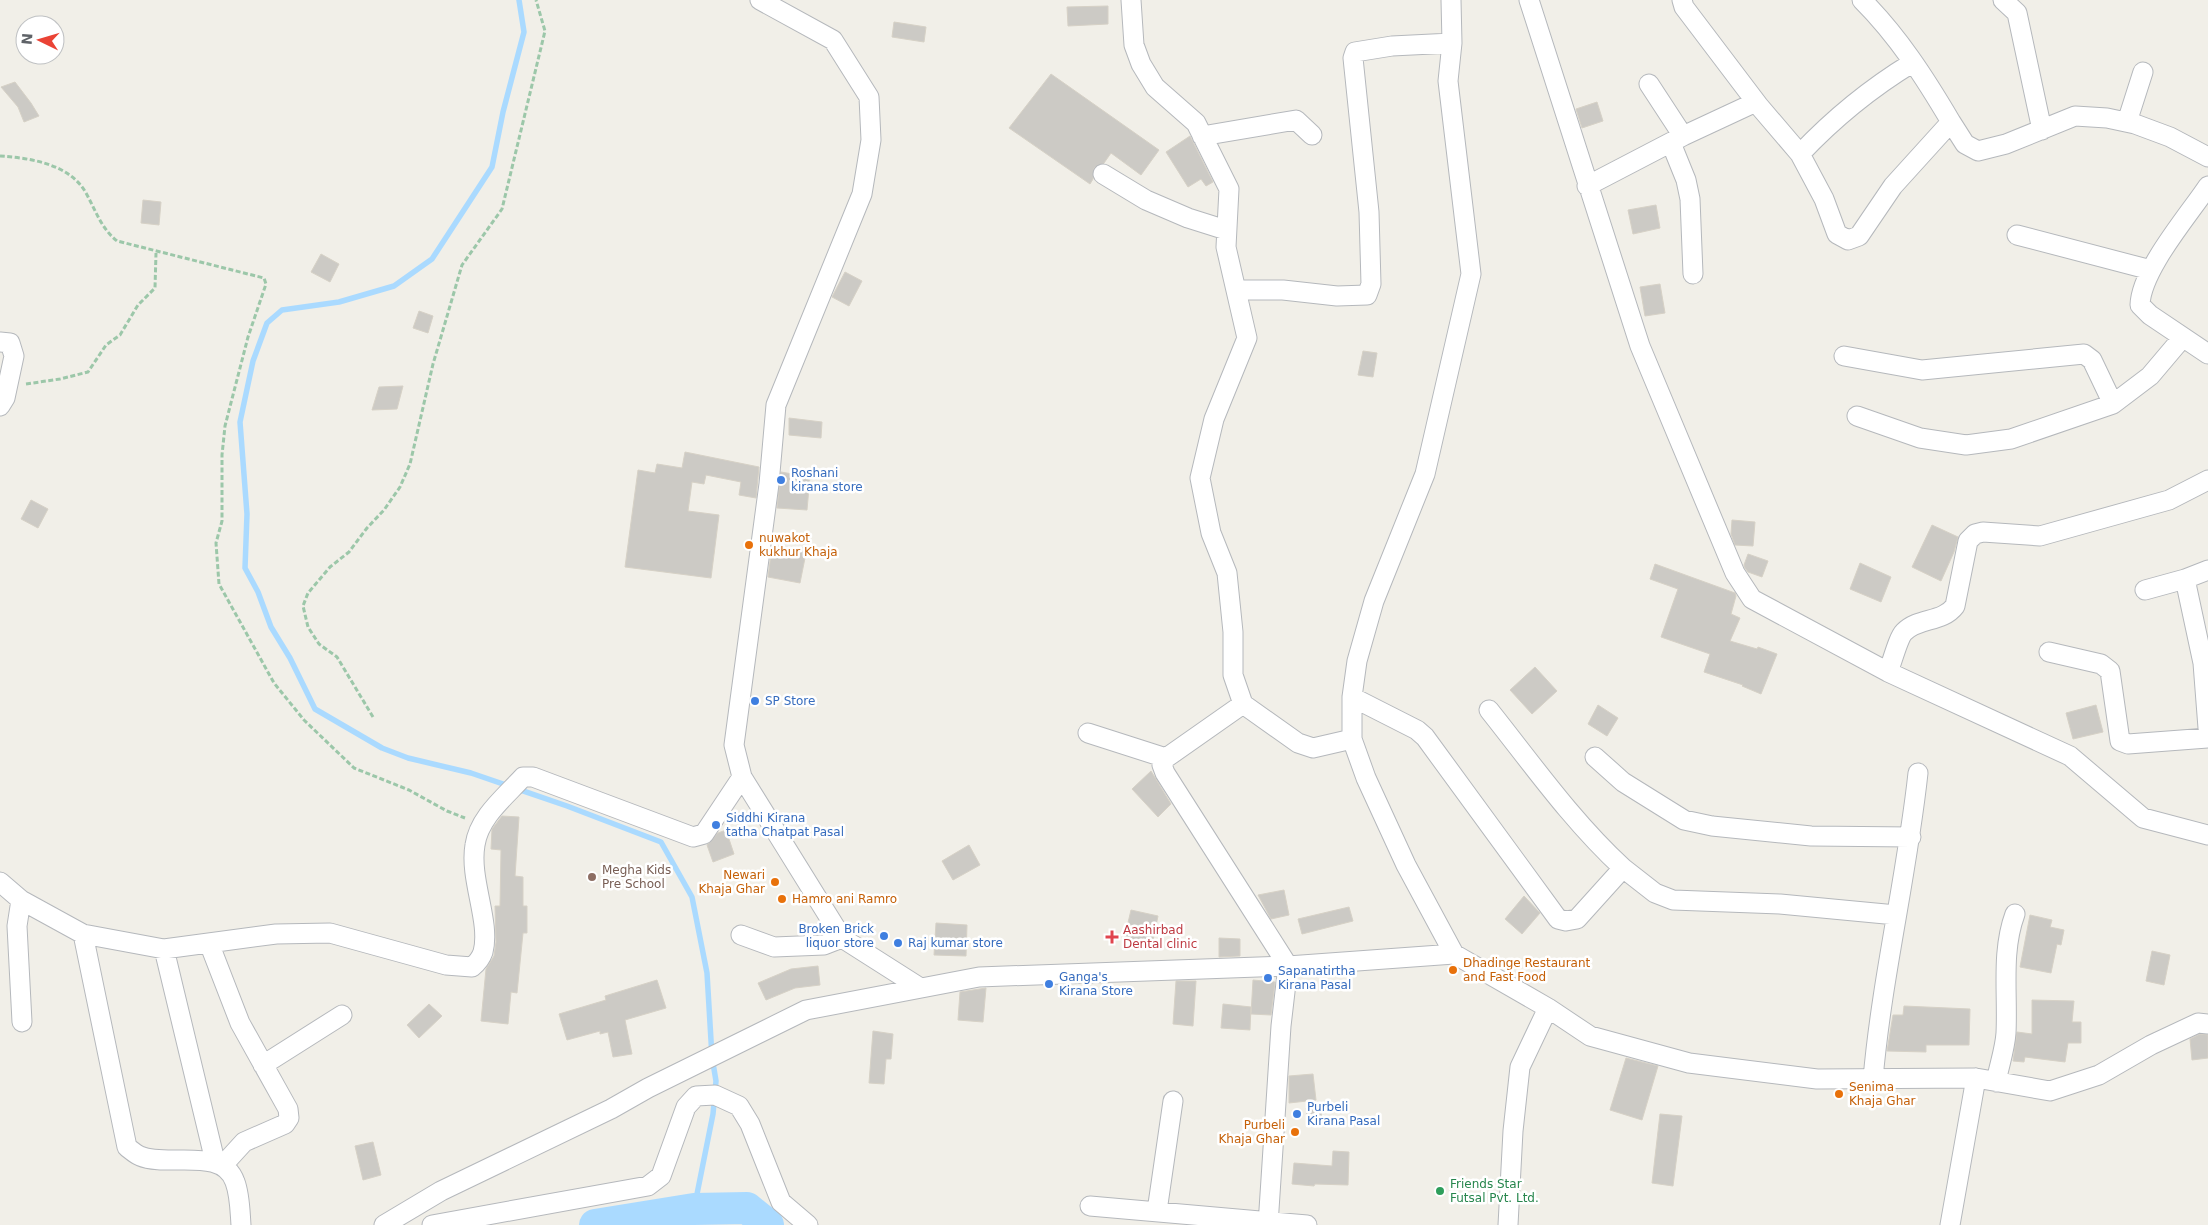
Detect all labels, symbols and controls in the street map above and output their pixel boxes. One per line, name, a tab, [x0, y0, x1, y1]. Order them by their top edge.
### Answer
north arrow	[15, 15, 65, 65]
text: N	[19, 32, 36, 45]
place label: Roshani kirana store	[791, 466, 863, 494]
marker: Roshani kirana store	[775, 474, 787, 486]
place label: nuwakot kukhur Khaja	[759, 531, 838, 559]
marker: nuwakot kukhur Khaja	[743, 539, 755, 551]
place label: SP Store	[765, 694, 815, 708]
marker: SP Store	[749, 695, 761, 707]
place label: Siddhi Kirana tatha Chatpat Pasal	[726, 811, 844, 839]
marker: Siddhi Kirana tatha Chatpat Pasal	[710, 819, 722, 831]
place label: Megha Kids Pre School	[602, 863, 671, 891]
place label: Newari Khaja Ghar	[698, 868, 765, 896]
marker: Megha Kids Pre School	[586, 871, 598, 883]
marker: Newari Khaja Ghar	[769, 876, 781, 888]
place label: Hamro ani Ramro	[792, 892, 897, 906]
marker: Hamro ani Ramro	[776, 893, 788, 905]
place label: Broken Brick liquor store	[798, 922, 874, 950]
place label: Aashirbad Dental clinic	[1123, 923, 1197, 951]
marker: Broken Brick liquor store	[878, 930, 890, 942]
marker: Aashirbad Dental clinic	[1105, 930, 1119, 944]
place label: Raj kumar store	[908, 936, 1003, 950]
marker: Raj kumar store	[892, 937, 904, 949]
place label: Dhadinge Restaurant and Fast Food	[1463, 956, 1591, 984]
place label: Sapanatirtha Kirana Pasal	[1278, 964, 1356, 992]
marker: Dhadinge Restaurant and Fast Food	[1447, 964, 1459, 976]
place label: Ganga's Kirana Store	[1059, 970, 1133, 998]
marker: Sapanatirtha Kirana Pasal	[1262, 972, 1274, 984]
marker: Ganga's Kirana Store	[1043, 978, 1055, 990]
place label: Senima Khaja Ghar	[1849, 1080, 1916, 1108]
marker: Senima Khaja Ghar	[1833, 1088, 1845, 1100]
place label: Purbeli Kirana Pasal	[1307, 1100, 1380, 1128]
marker: Purbeli Kirana Pasal	[1291, 1108, 1303, 1120]
place label: Purbeli Khaja Ghar	[1218, 1118, 1285, 1146]
marker: Purbeli Khaja Ghar	[1289, 1126, 1301, 1138]
place label: Friends Star Futsal Pvt. Ltd.	[1450, 1177, 1539, 1205]
marker: Friends Star Futsal Pvt. Ltd.	[1434, 1185, 1446, 1197]

